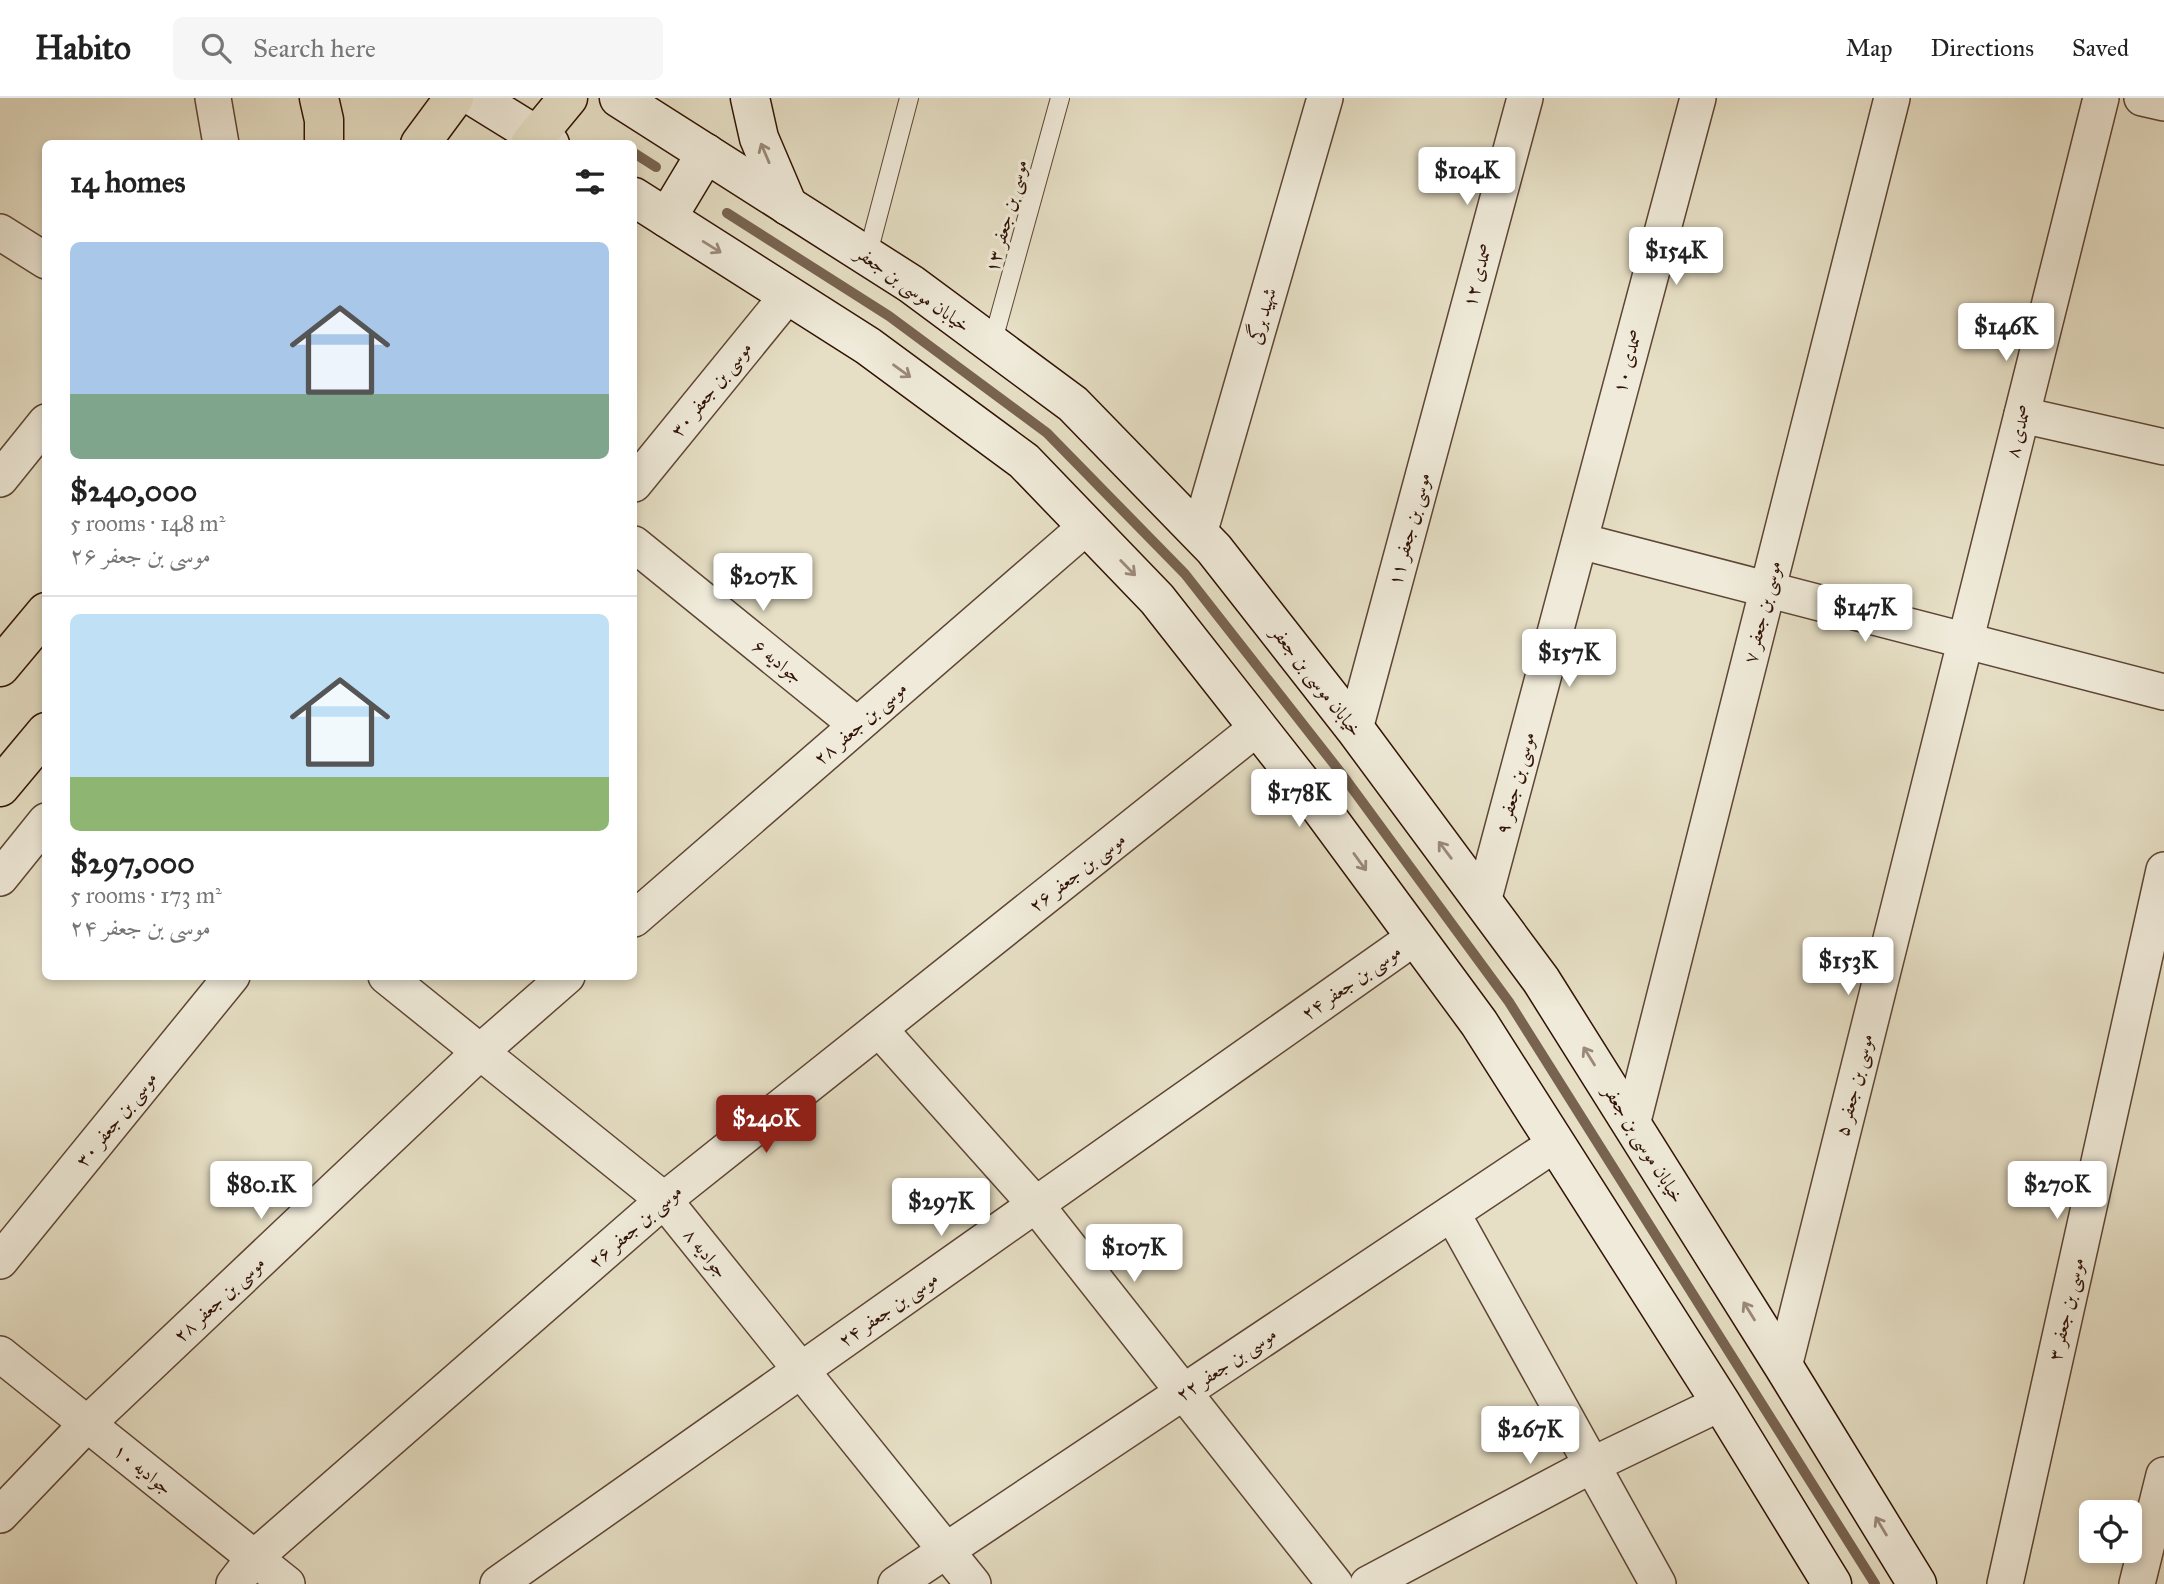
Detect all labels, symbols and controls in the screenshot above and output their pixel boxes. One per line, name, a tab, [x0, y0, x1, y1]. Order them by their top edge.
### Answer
search box	[173, 17, 663, 80]
text: Habito	[35, 28, 131, 68]
icon: search	[197, 29, 235, 67]
text: Search here	[253, 32, 376, 64]
text: Map	[1846, 33, 1893, 63]
text: Directions	[1931, 33, 2034, 63]
text: Saved	[2072, 33, 2129, 63]
one-way arrow	[758, 143, 771, 164]
pin: $104K	[1418, 148, 1516, 207]
text: $104K	[1434, 156, 1500, 184]
street label: موسی بن جعفر ۱۳	[980, 157, 1034, 276]
icon: filters	[571, 163, 609, 201]
text: 14 homes	[70, 164, 185, 200]
pin: $154K	[1627, 228, 1725, 287]
text: $154K	[1645, 236, 1707, 264]
one-way arrow	[701, 240, 721, 254]
street label: خیابان موسی بن جعفر	[849, 240, 975, 339]
street label: صمدی ۱۲	[1457, 240, 1497, 310]
street label: شهید برگی	[1240, 284, 1282, 347]
icon: home	[277, 287, 403, 413]
pin: $146K	[1957, 303, 2055, 363]
text: $146K	[1974, 312, 2038, 340]
street label: صمدی ۱۰	[1607, 326, 1647, 396]
street label: موسی بن جعفر ۳۰	[666, 337, 758, 443]
one-way arrow	[892, 364, 911, 379]
street label: صمدی ۸	[2000, 402, 2036, 460]
street label: موسی بن جعفر ۱۱	[1383, 470, 1437, 589]
text: $240,000	[70, 473, 197, 509]
text: 5 rooms · 148 m²	[70, 509, 225, 537]
text: موسی بن جعفر ۲۶	[70, 541, 211, 569]
pin: $207K	[714, 554, 812, 613]
street label: موسی بن جعفر ۷	[1738, 558, 1788, 666]
one-way arrow	[1119, 560, 1136, 577]
text: $207K	[729, 562, 797, 590]
pin: $147K	[1816, 584, 1914, 644]
text: $147K	[1833, 593, 1897, 621]
street label: خیابان موسی بن جعفر	[1264, 619, 1367, 742]
pin: $157K	[1520, 630, 1618, 689]
street label: جوادیه ۶	[748, 634, 808, 689]
text: $157K	[1538, 638, 1600, 666]
icon: home	[277, 659, 403, 785]
street label: موسی بن جعفر ۲۸	[809, 676, 913, 771]
street label: موسی بن جعفر ۹	[1490, 729, 1542, 837]
pin: $178K	[1250, 770, 1348, 829]
text: $178K	[1267, 778, 1331, 806]
street label: موسی بن جعفر ۲۶	[1024, 827, 1131, 918]
one-way arrow	[1437, 841, 1452, 860]
text: $297,000	[70, 845, 195, 881]
one-way arrow	[1353, 852, 1367, 871]
text: 5 rooms · 173 m²	[70, 881, 222, 909]
text: موسی بن جعفر ۲۴	[70, 913, 211, 941]
pin: $153K	[1799, 937, 1897, 997]
street label: موسی بن جعفر ۲۴	[1297, 939, 1406, 1026]
text: $153K	[1819, 946, 1877, 974]
street label: موسی بن جعفر ۵	[1830, 1031, 1880, 1139]
one-way arrow	[1581, 1047, 1595, 1067]
street label: موسی بن جعفر ۳۰	[71, 1067, 163, 1173]
street label: خیابان موسی بن جعفر	[1596, 1079, 1689, 1208]
pin: $240K	[717, 1096, 815, 1155]
text: $240K	[732, 1104, 800, 1132]
pin: $80.1K	[204, 1162, 318, 1221]
pin: $270K	[2008, 1162, 2106, 1221]
text: $80.1K	[226, 1170, 296, 1198]
text: $270K	[2024, 1170, 2090, 1198]
pin: $297K	[892, 1178, 990, 1238]
street label: موسی بن جعفر ۲۶	[584, 1179, 688, 1274]
text: $297K	[908, 1187, 974, 1215]
street label: جوادیه ۸	[678, 1223, 733, 1283]
pin: $107K	[1085, 1224, 1183, 1284]
text: $107K	[1102, 1233, 1166, 1261]
street label: موسی بن جعفر ۲۸	[169, 1251, 271, 1348]
street label: موسی بن جعفر ۳	[2043, 1255, 2091, 1363]
street label: موسی بن جعفر ۲۴	[834, 1266, 943, 1353]
one-way arrow	[1742, 1302, 1756, 1322]
street label: موسی بن جعفر ۲۲	[1171, 1322, 1282, 1408]
pin: $267K	[1481, 1406, 1579, 1466]
text: $267K	[1497, 1415, 1563, 1443]
street label: جوادیه ۱۰	[108, 1438, 177, 1500]
map controls	[2079, 1500, 2142, 1563]
button: locate	[2079, 1500, 2142, 1563]
one-way arrow	[1874, 1516, 1888, 1536]

